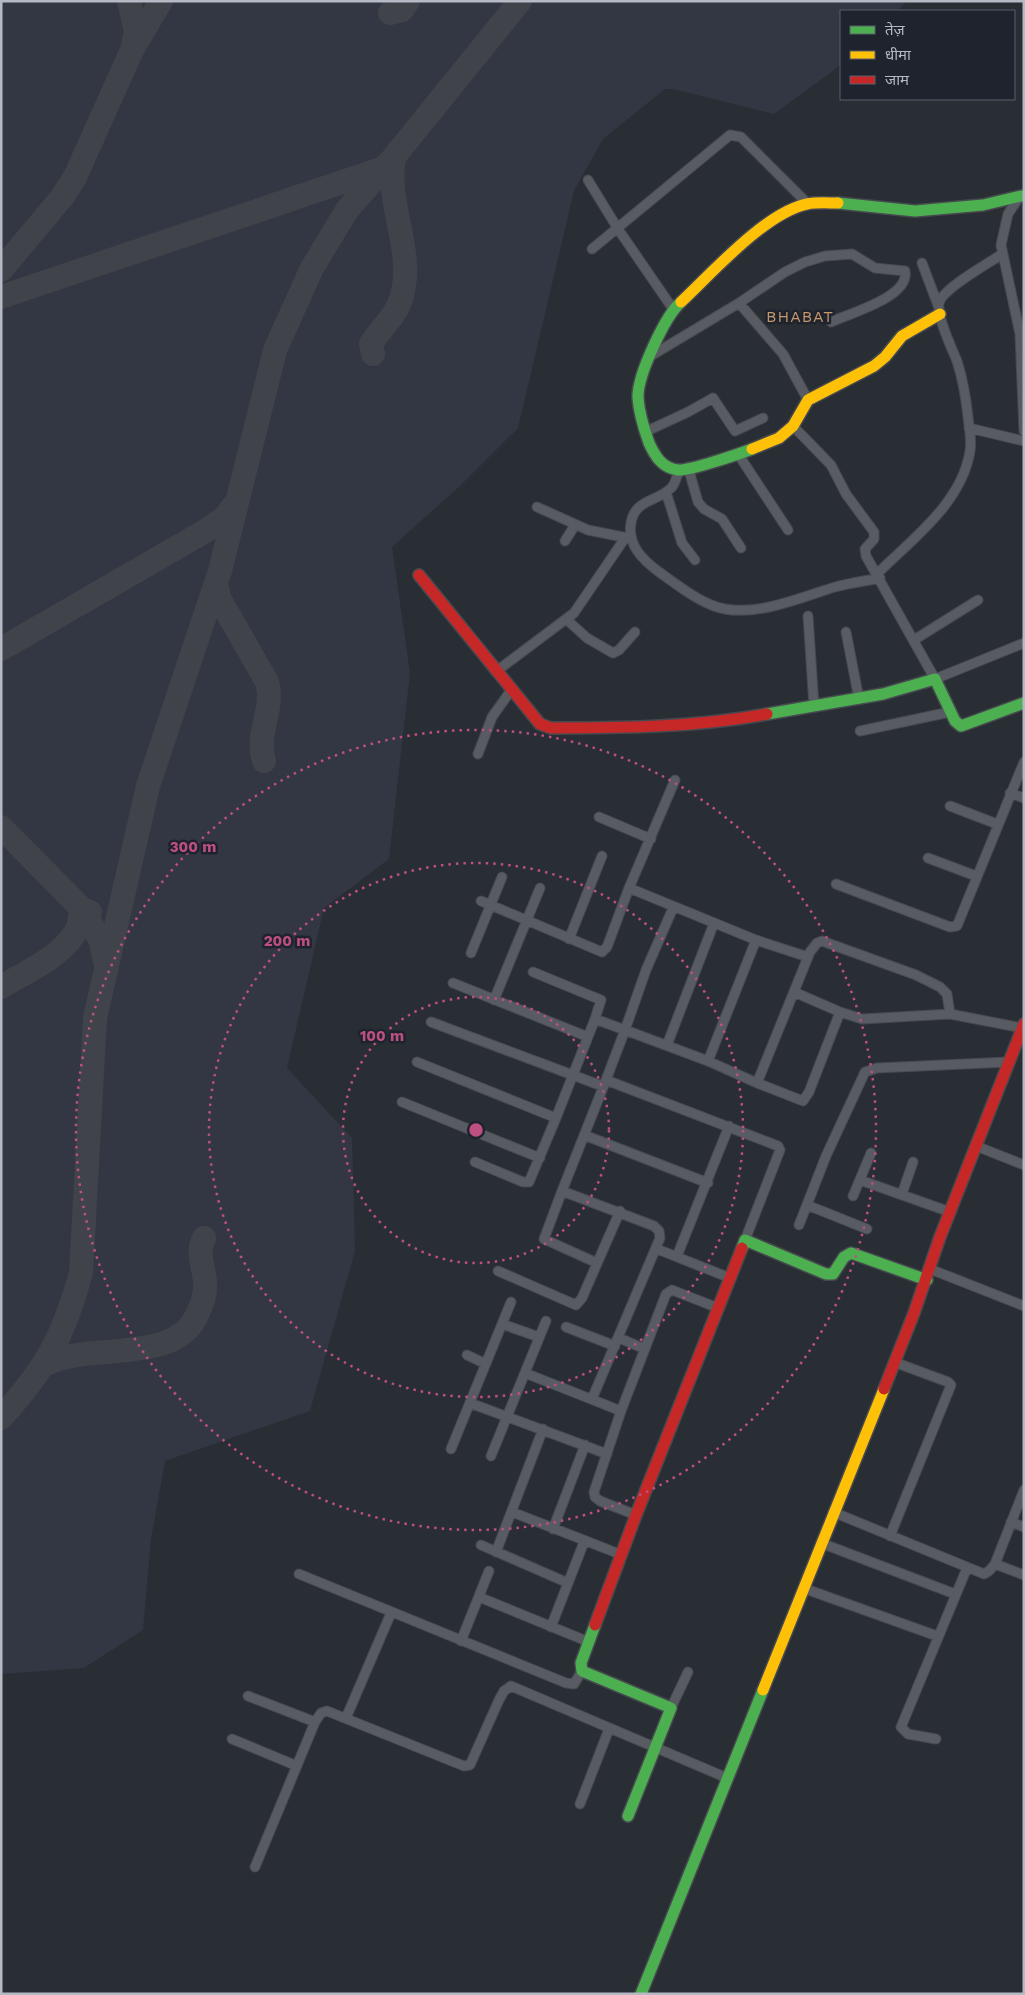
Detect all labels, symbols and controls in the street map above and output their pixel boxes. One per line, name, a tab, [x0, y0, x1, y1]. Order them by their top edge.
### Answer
legend	[840, 10, 1015, 100]
text: तेज़	[885, 21, 906, 39]
text: धीमा	[885, 46, 912, 64]
text: जाम	[885, 71, 910, 89]
district label: BHABAT	[766, 307, 834, 326]
text: 300 m	[170, 838, 216, 856]
text: 200 m	[264, 932, 310, 950]
text: 100 m	[360, 1027, 404, 1045]
centre of rings	[467, 1121, 485, 1139]

